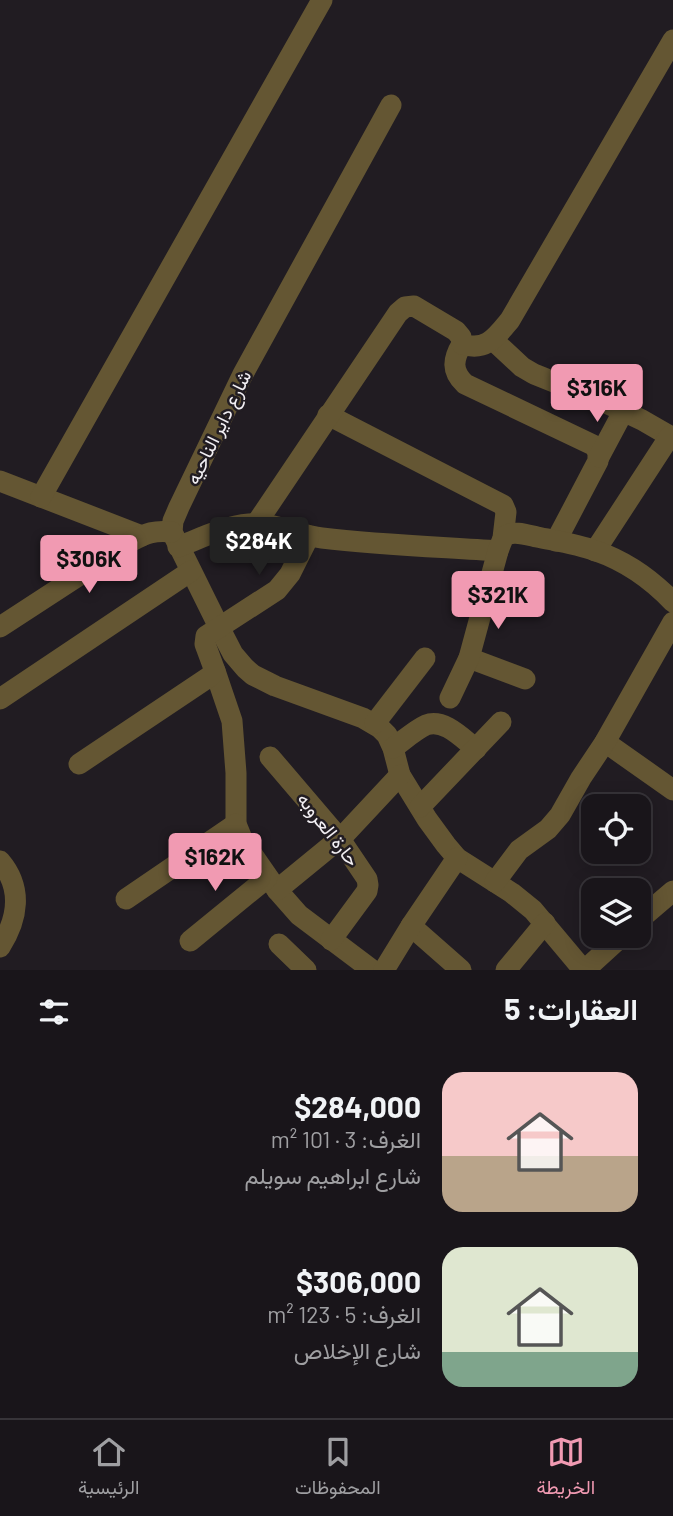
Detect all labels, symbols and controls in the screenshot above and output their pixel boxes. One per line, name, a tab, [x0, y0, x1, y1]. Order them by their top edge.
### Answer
pin: $316K	[548, 364, 646, 424]
street label: شارع داير الناحيه	[180, 366, 257, 489]
text: $316K	[567, 373, 627, 401]
pin: $284K	[210, 518, 308, 577]
text: $284K	[226, 526, 292, 554]
pin: $306K	[40, 536, 138, 595]
text: $306K	[56, 544, 122, 572]
pin: $321K	[449, 572, 547, 631]
text: $321K	[468, 580, 528, 608]
street label: حارة العروبه	[292, 788, 365, 871]
map controls	[581, 794, 651, 948]
button: locate	[581, 794, 651, 864]
pin: $162K	[166, 834, 264, 893]
text: $162K	[185, 842, 245, 870]
button: layers	[581, 878, 651, 948]
text: العقارات: 5	[504, 990, 638, 1026]
icon: filters	[35, 993, 73, 1031]
text: $284,000	[294, 1088, 421, 1124]
icon: home	[498, 1100, 582, 1184]
text: الغرف: 3 · 101 m²	[271, 1125, 421, 1153]
text: شارع ابراهيم سويلم	[244, 1161, 421, 1189]
text: $306,000	[296, 1263, 421, 1299]
icon: home	[498, 1275, 582, 1359]
text: الغرف: 5 · 123 m²	[267, 1300, 421, 1328]
text: شارع الإخلاص	[294, 1336, 421, 1364]
tab: الرئيسية	[78, 1433, 139, 1504]
tab: المحفوظات	[295, 1433, 381, 1504]
tab: الخريطة	[536, 1433, 595, 1504]

